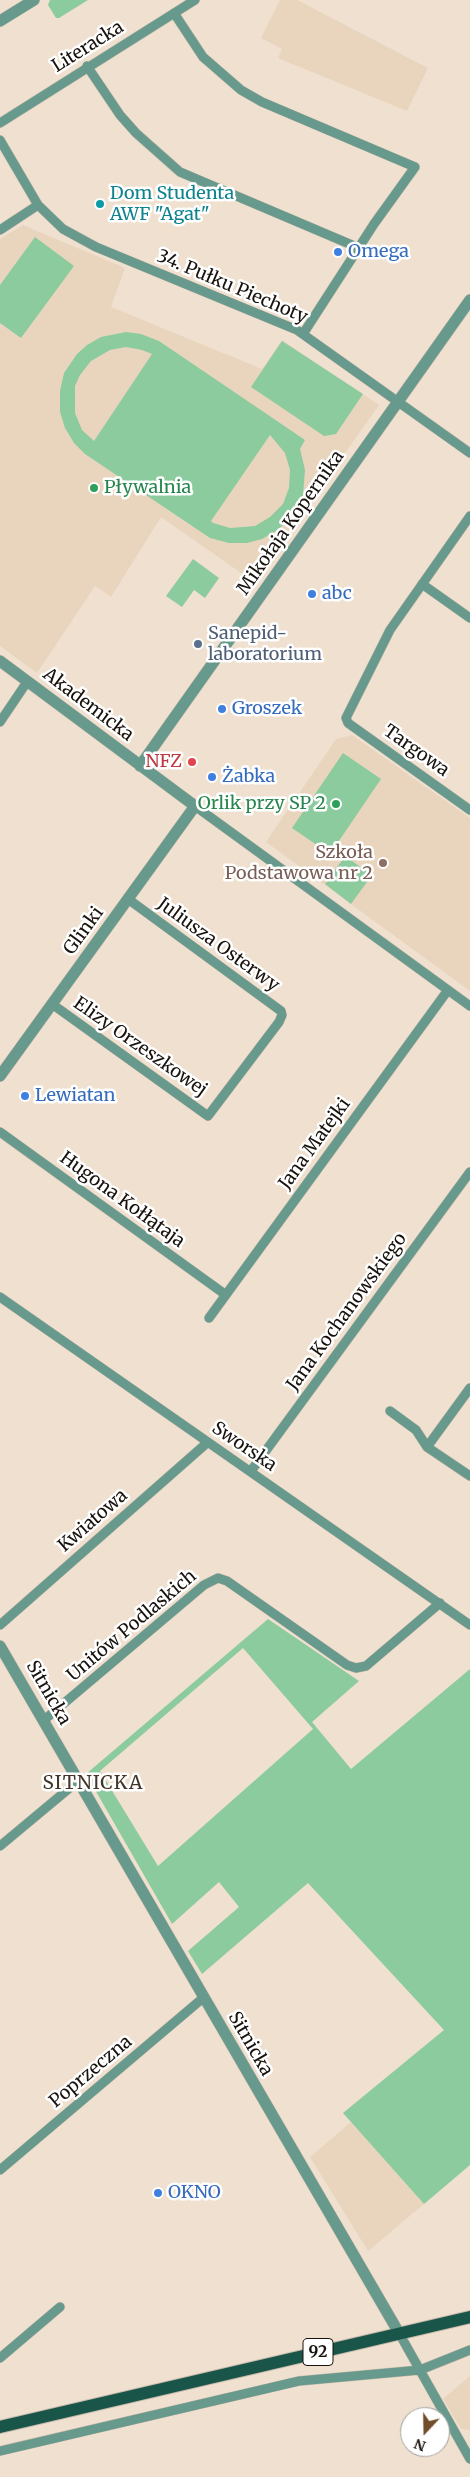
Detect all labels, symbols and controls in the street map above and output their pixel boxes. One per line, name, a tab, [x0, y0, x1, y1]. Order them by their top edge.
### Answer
street label: Literacka	[48, 17, 128, 77]
place label: Dom Studenta AWF "Agat"	[110, 183, 234, 225]
marker: Dom Studenta AWF "Agat"	[94, 198, 106, 210]
place label: Omega	[348, 241, 409, 263]
street label: 34. Pułku Piechoty	[153, 246, 311, 328]
marker: Omega	[332, 246, 344, 258]
street label: Mikołaja Kopernika	[233, 447, 349, 599]
place label: Pływalnia	[104, 477, 191, 499]
marker: Pływalnia	[88, 482, 100, 494]
place label: abc	[322, 583, 352, 605]
marker: abc	[306, 588, 318, 600]
place label: Sanepid- laboratorium	[208, 623, 322, 666]
marker: Sanepid- laboratorium	[192, 638, 204, 650]
street label: Akademicka	[38, 664, 138, 746]
place label: Groszek	[232, 698, 302, 720]
marker: Groszek	[216, 703, 228, 715]
street label: Targowa	[379, 720, 453, 782]
place label: NFZ	[146, 751, 182, 773]
marker: NFZ	[186, 756, 198, 768]
place label: Żabka	[222, 766, 275, 788]
marker: Żabka	[206, 771, 218, 783]
place label: Orlik przy SP 2	[198, 793, 326, 815]
marker: Orlik przy SP 2	[330, 798, 342, 810]
place label: Szkoła Podstawowa nr 2	[225, 842, 373, 884]
marker: Szkoła Podstawowa nr 2	[377, 857, 389, 869]
street label: Juliusza Osterwy	[153, 893, 283, 997]
street label: Glinki	[59, 903, 109, 959]
street label: Elizy Orzeszkowej	[69, 993, 211, 1101]
place label: Lewiatan	[35, 1085, 115, 1107]
marker: Lewiatan	[19, 1090, 31, 1102]
street label: Jana Matejki	[275, 1094, 355, 1194]
street label: Hugona Kołłątaja	[55, 1147, 189, 1253]
street label: Jana Kochanowskiego	[282, 1229, 412, 1395]
street label: Sworska	[208, 1418, 280, 1476]
street label: Kwiatowa	[54, 1485, 132, 1557]
street label: Unitów Podlaskich	[63, 1566, 201, 1686]
street label: Sitnicka	[21, 1657, 75, 1729]
district label: SITNICKA	[42, 1773, 144, 1795]
street label: Sitnicka	[223, 2008, 277, 2080]
street label: Poprzeczna	[45, 2031, 137, 2113]
place label: OKNO	[168, 2182, 221, 2204]
marker: OKNO	[152, 2187, 164, 2199]
road number: 92	[303, 2338, 333, 2366]
north arrow	[400, 2407, 450, 2457]
text: N	[412, 2435, 428, 2455]

